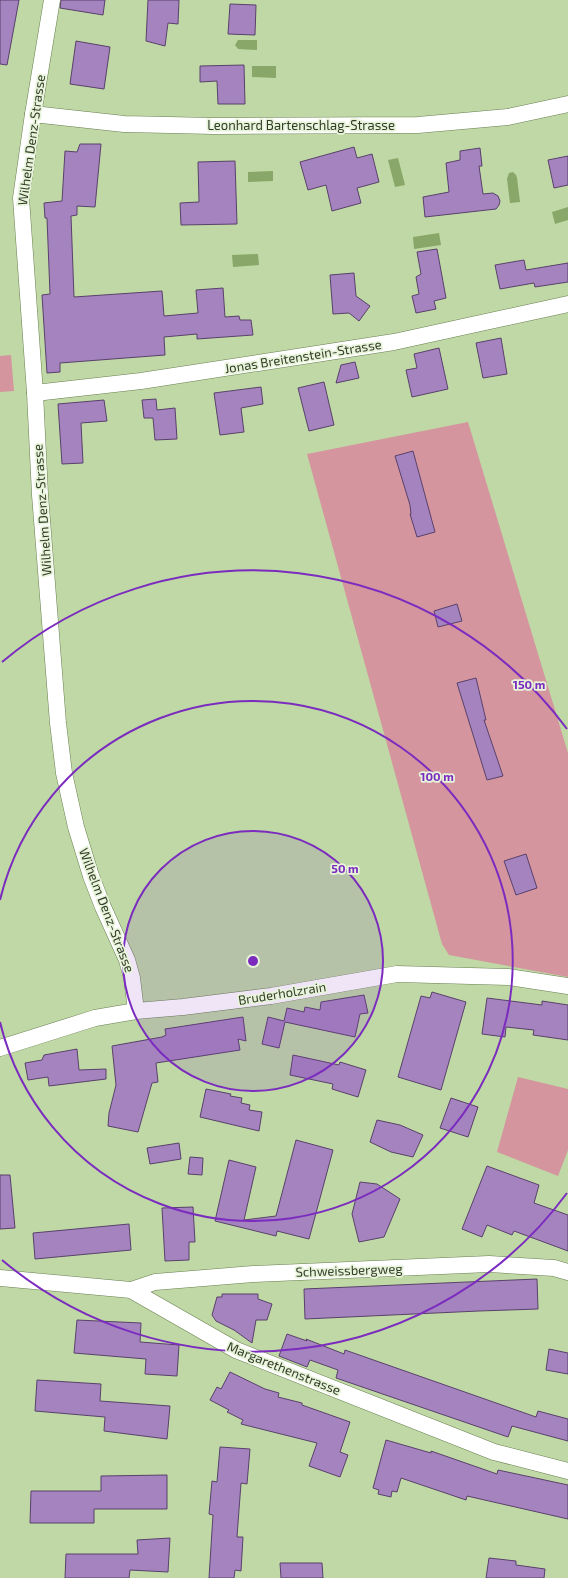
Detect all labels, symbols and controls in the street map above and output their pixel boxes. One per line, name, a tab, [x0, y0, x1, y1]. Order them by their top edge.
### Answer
street label: Wilhelm Denz-Strasse	[14, 73, 48, 206]
street label: Leonhard Bartenschlag-Strasse	[207, 117, 395, 133]
street label: Jonas Breitenstein-Strasse	[223, 336, 383, 376]
street label: Wilhelm Denz-Strasse	[29, 444, 55, 576]
text: 150 m	[513, 677, 545, 691]
text: 100 m	[420, 769, 454, 783]
street label: Wilhelm Denz-Strasse	[76, 846, 138, 975]
text: 50 m	[331, 861, 359, 875]
centre of rings	[246, 954, 260, 968]
street label: Bruderholzrain	[237, 978, 327, 1008]
street label: Schweissbergweg	[295, 1260, 403, 1280]
street label: Margarethenstrasse	[225, 1338, 343, 1398]

